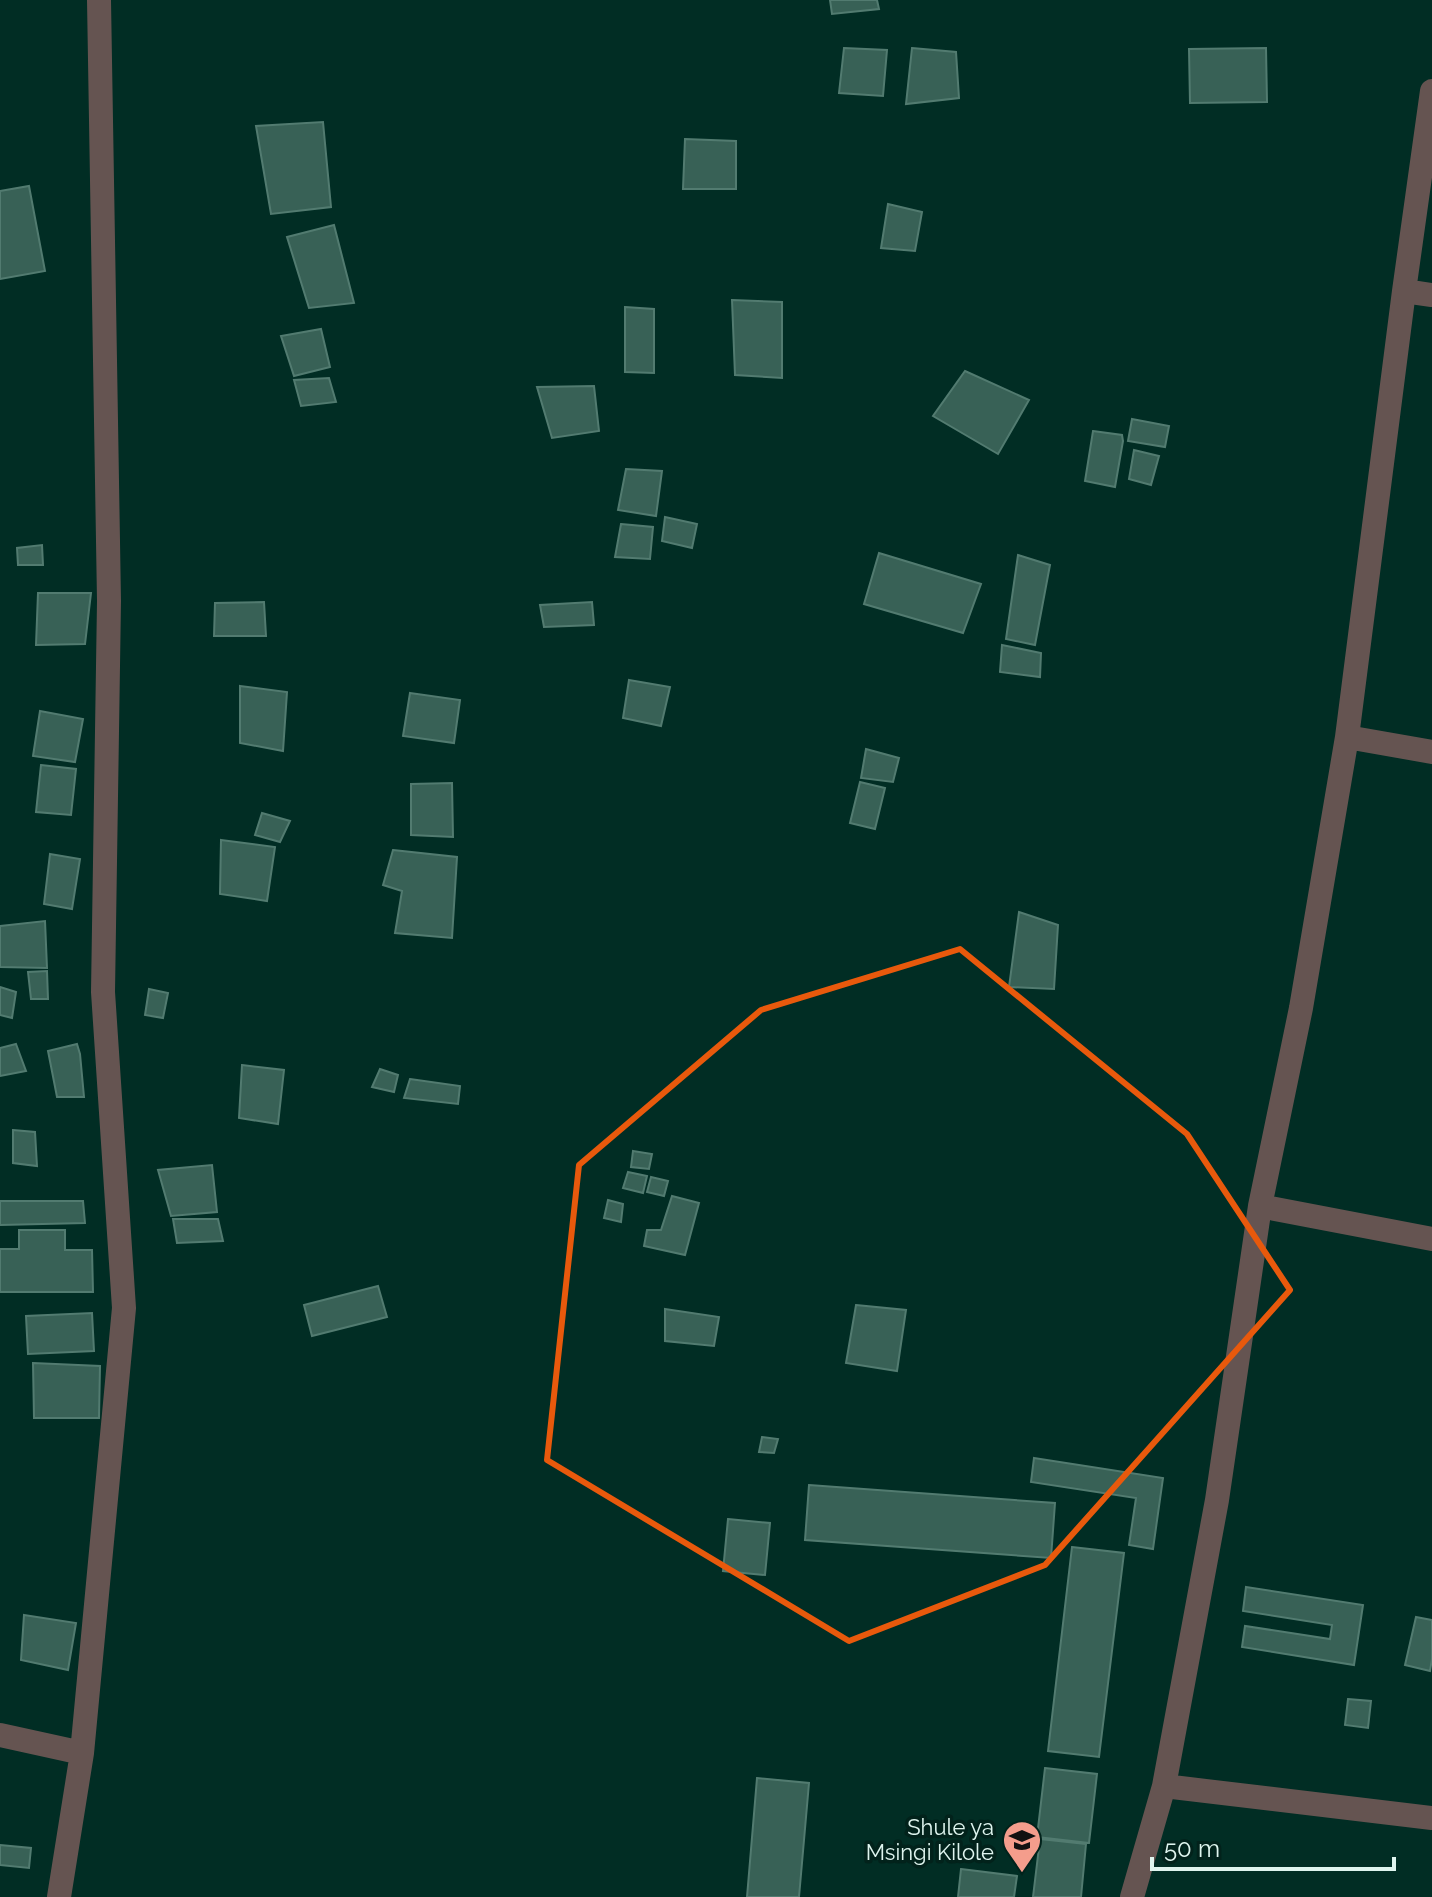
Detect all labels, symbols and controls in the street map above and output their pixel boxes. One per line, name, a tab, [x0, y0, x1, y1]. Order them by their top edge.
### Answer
place label: Shule ya Msingi Kilole	[866, 1814, 994, 1865]
school or university icon: Shule ya Msingi Kilole	[1001, 1819, 1043, 1874]
scale bar	[1152, 1821, 1394, 1871]
text: 50 m	[1164, 1834, 1220, 1863]

